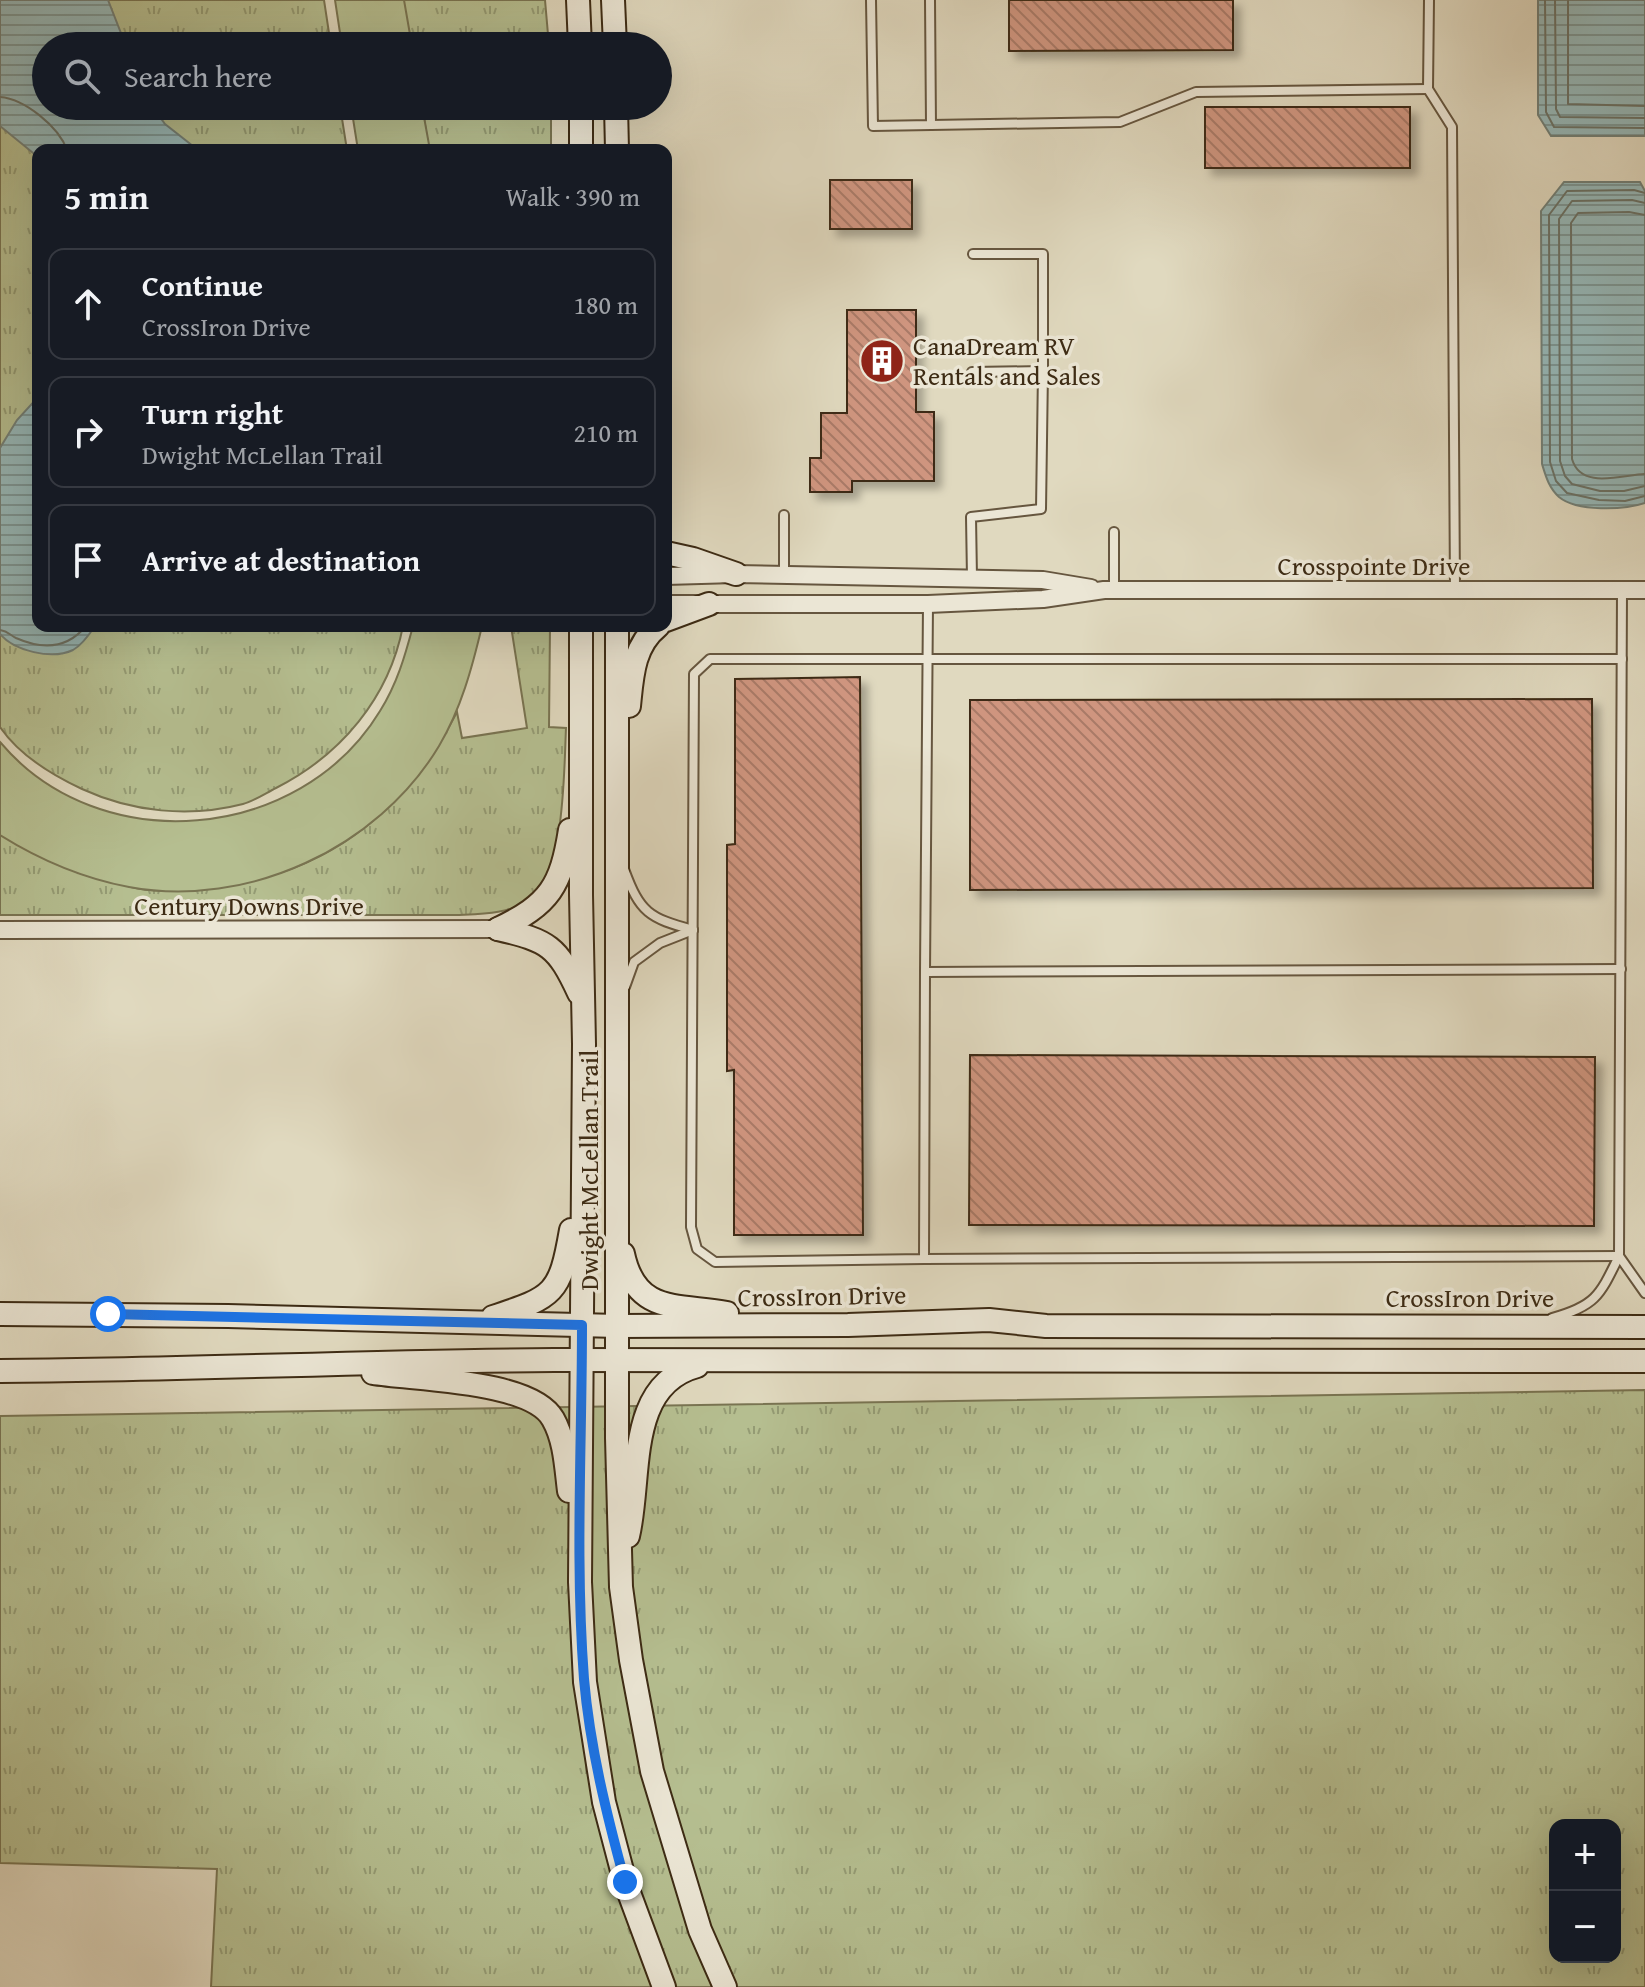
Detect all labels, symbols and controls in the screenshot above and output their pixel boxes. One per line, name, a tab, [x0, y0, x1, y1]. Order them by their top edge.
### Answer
search box	[32, 32, 672, 120]
icon: search	[60, 54, 104, 98]
text: Search here	[124, 54, 272, 98]
text: 5 min	[64, 172, 149, 221]
text: Walk · 390 m	[506, 177, 640, 216]
text: Continue	[142, 263, 263, 307]
icon: ahead	[66, 282, 110, 326]
text: 180 m	[573, 285, 638, 324]
text: CrossIron Drive	[142, 307, 311, 346]
place label: CanaDream RV Rentals and Sales	[913, 326, 1101, 395]
building icon: CanaDream RV Rentals and Sales	[858, 337, 906, 385]
text: Turn right	[142, 391, 283, 435]
icon: right	[66, 410, 110, 454]
text: 210 m	[573, 413, 638, 452]
text: Dwight McLellan Trail	[142, 435, 383, 474]
icon: arrive	[66, 538, 110, 582]
text: Arrive at destination	[142, 538, 420, 582]
street label: Crosspointe Drive	[1278, 546, 1471, 585]
street label: Century Downs Drive	[134, 886, 364, 925]
street label: Dwight McLellan Trail	[569, 1050, 608, 1290]
street label: CrossIron Drive	[737, 1275, 907, 1316]
street label: CrossIron Drive	[1386, 1278, 1554, 1317]
route start	[90, 1296, 126, 1332]
map controls	[1549, 1819, 1621, 1963]
button: +	[1549, 1819, 1621, 1891]
route end	[607, 1864, 643, 1900]
button: −	[1549, 1891, 1621, 1963]

